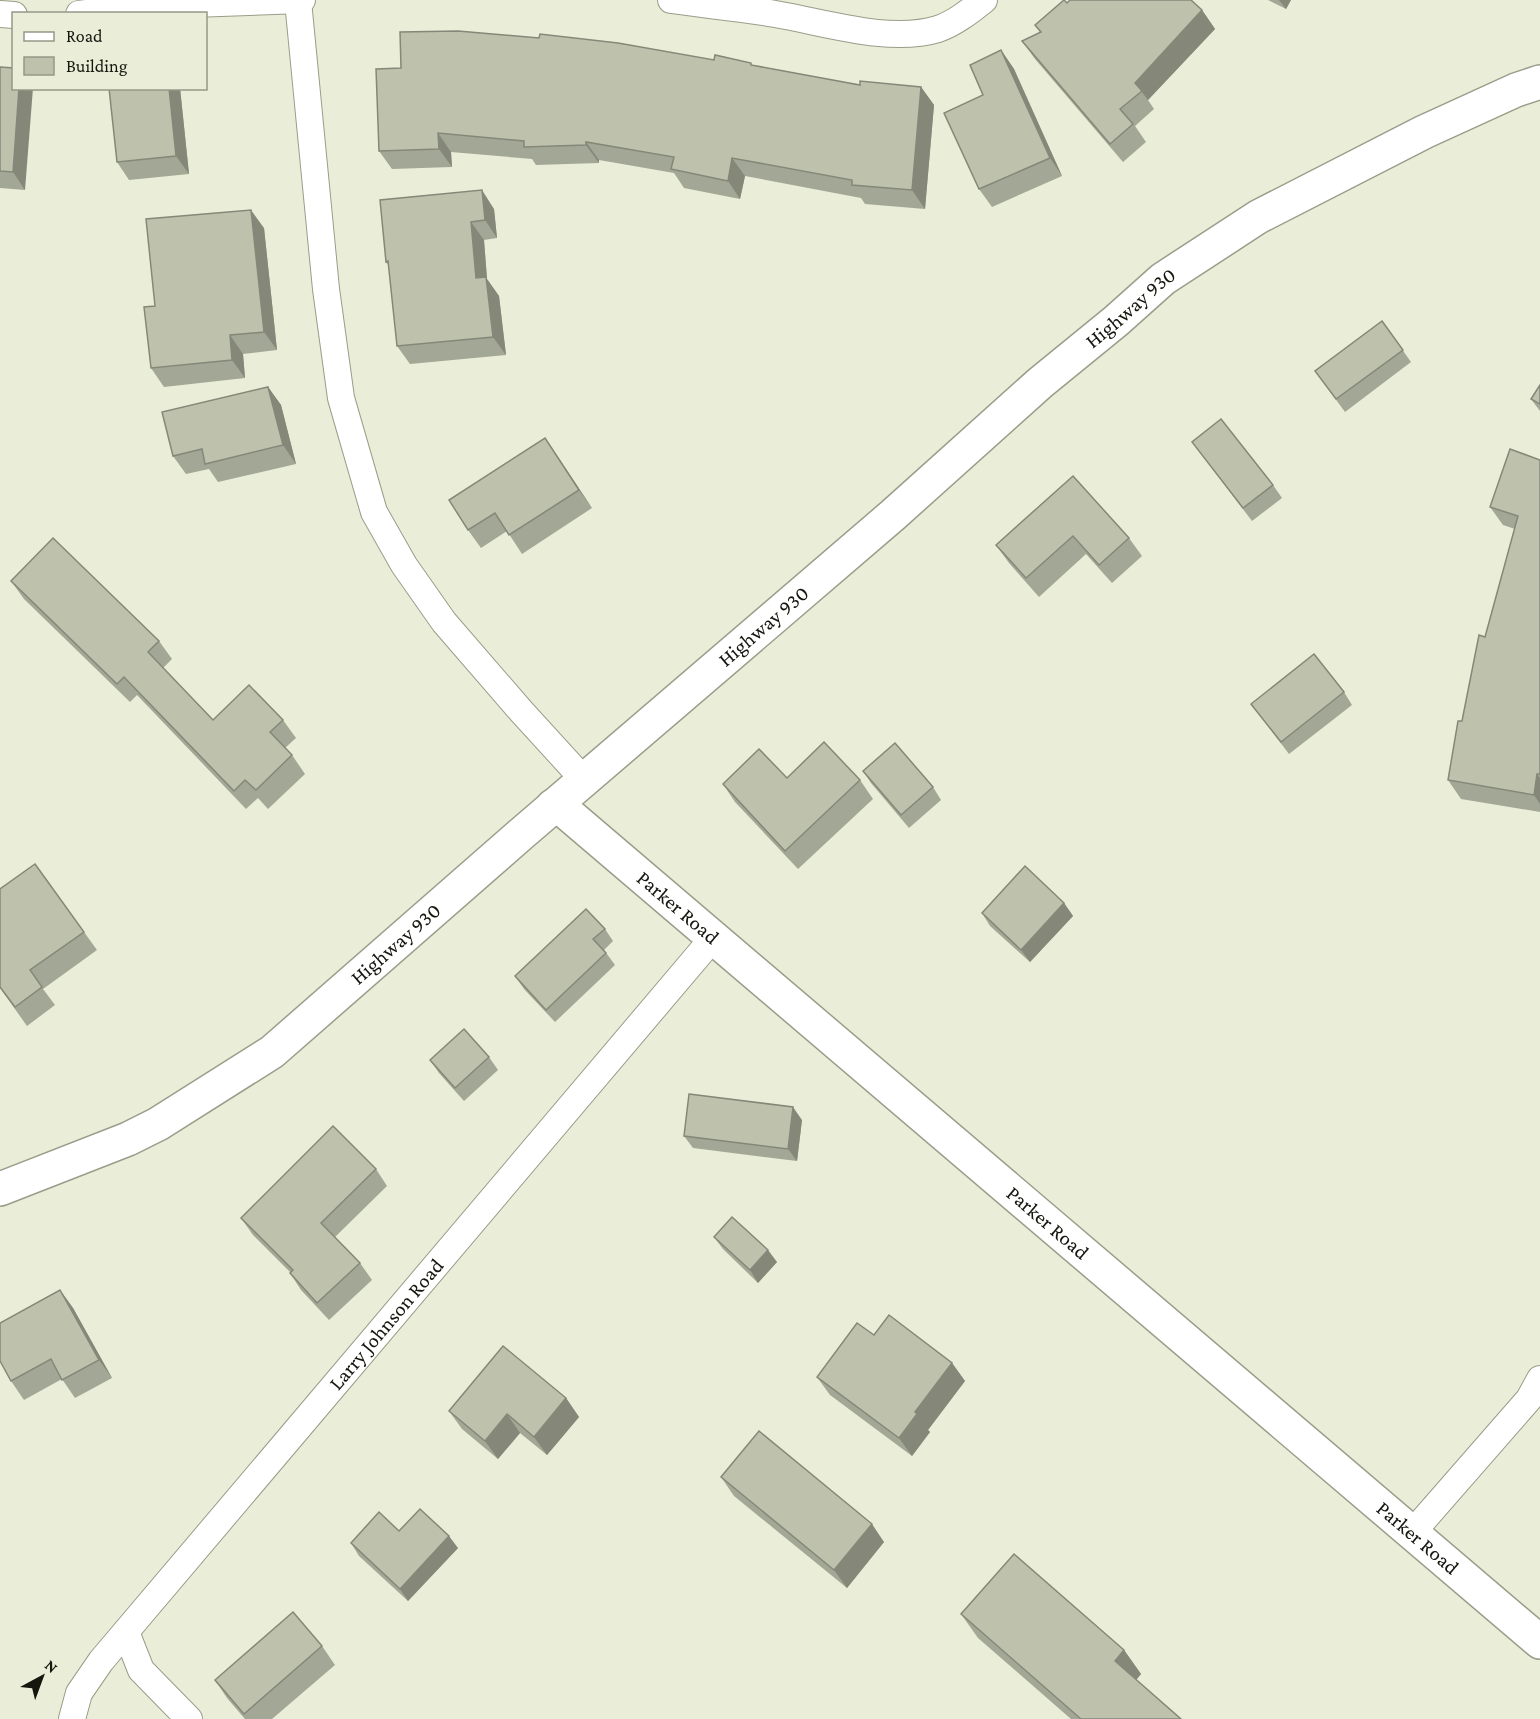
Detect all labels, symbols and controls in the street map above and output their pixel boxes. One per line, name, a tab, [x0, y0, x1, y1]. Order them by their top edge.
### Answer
legend	[12, 12, 207, 90]
text: Road	[66, 26, 103, 46]
text: Building	[66, 56, 128, 76]
street label: Highway 930	[1080, 262, 1180, 353]
street label: Highway 930	[713, 581, 813, 672]
street label: Parker Road	[632, 866, 724, 949]
street label: Highway 930	[346, 898, 445, 990]
street label: Parker Road	[1002, 1181, 1094, 1264]
street label: Larry Johnson Road	[324, 1254, 448, 1395]
street label: Parker Road	[1372, 1496, 1464, 1580]
north arrow	[12, 1647, 72, 1707]
text: N	[42, 1656, 61, 1676]

